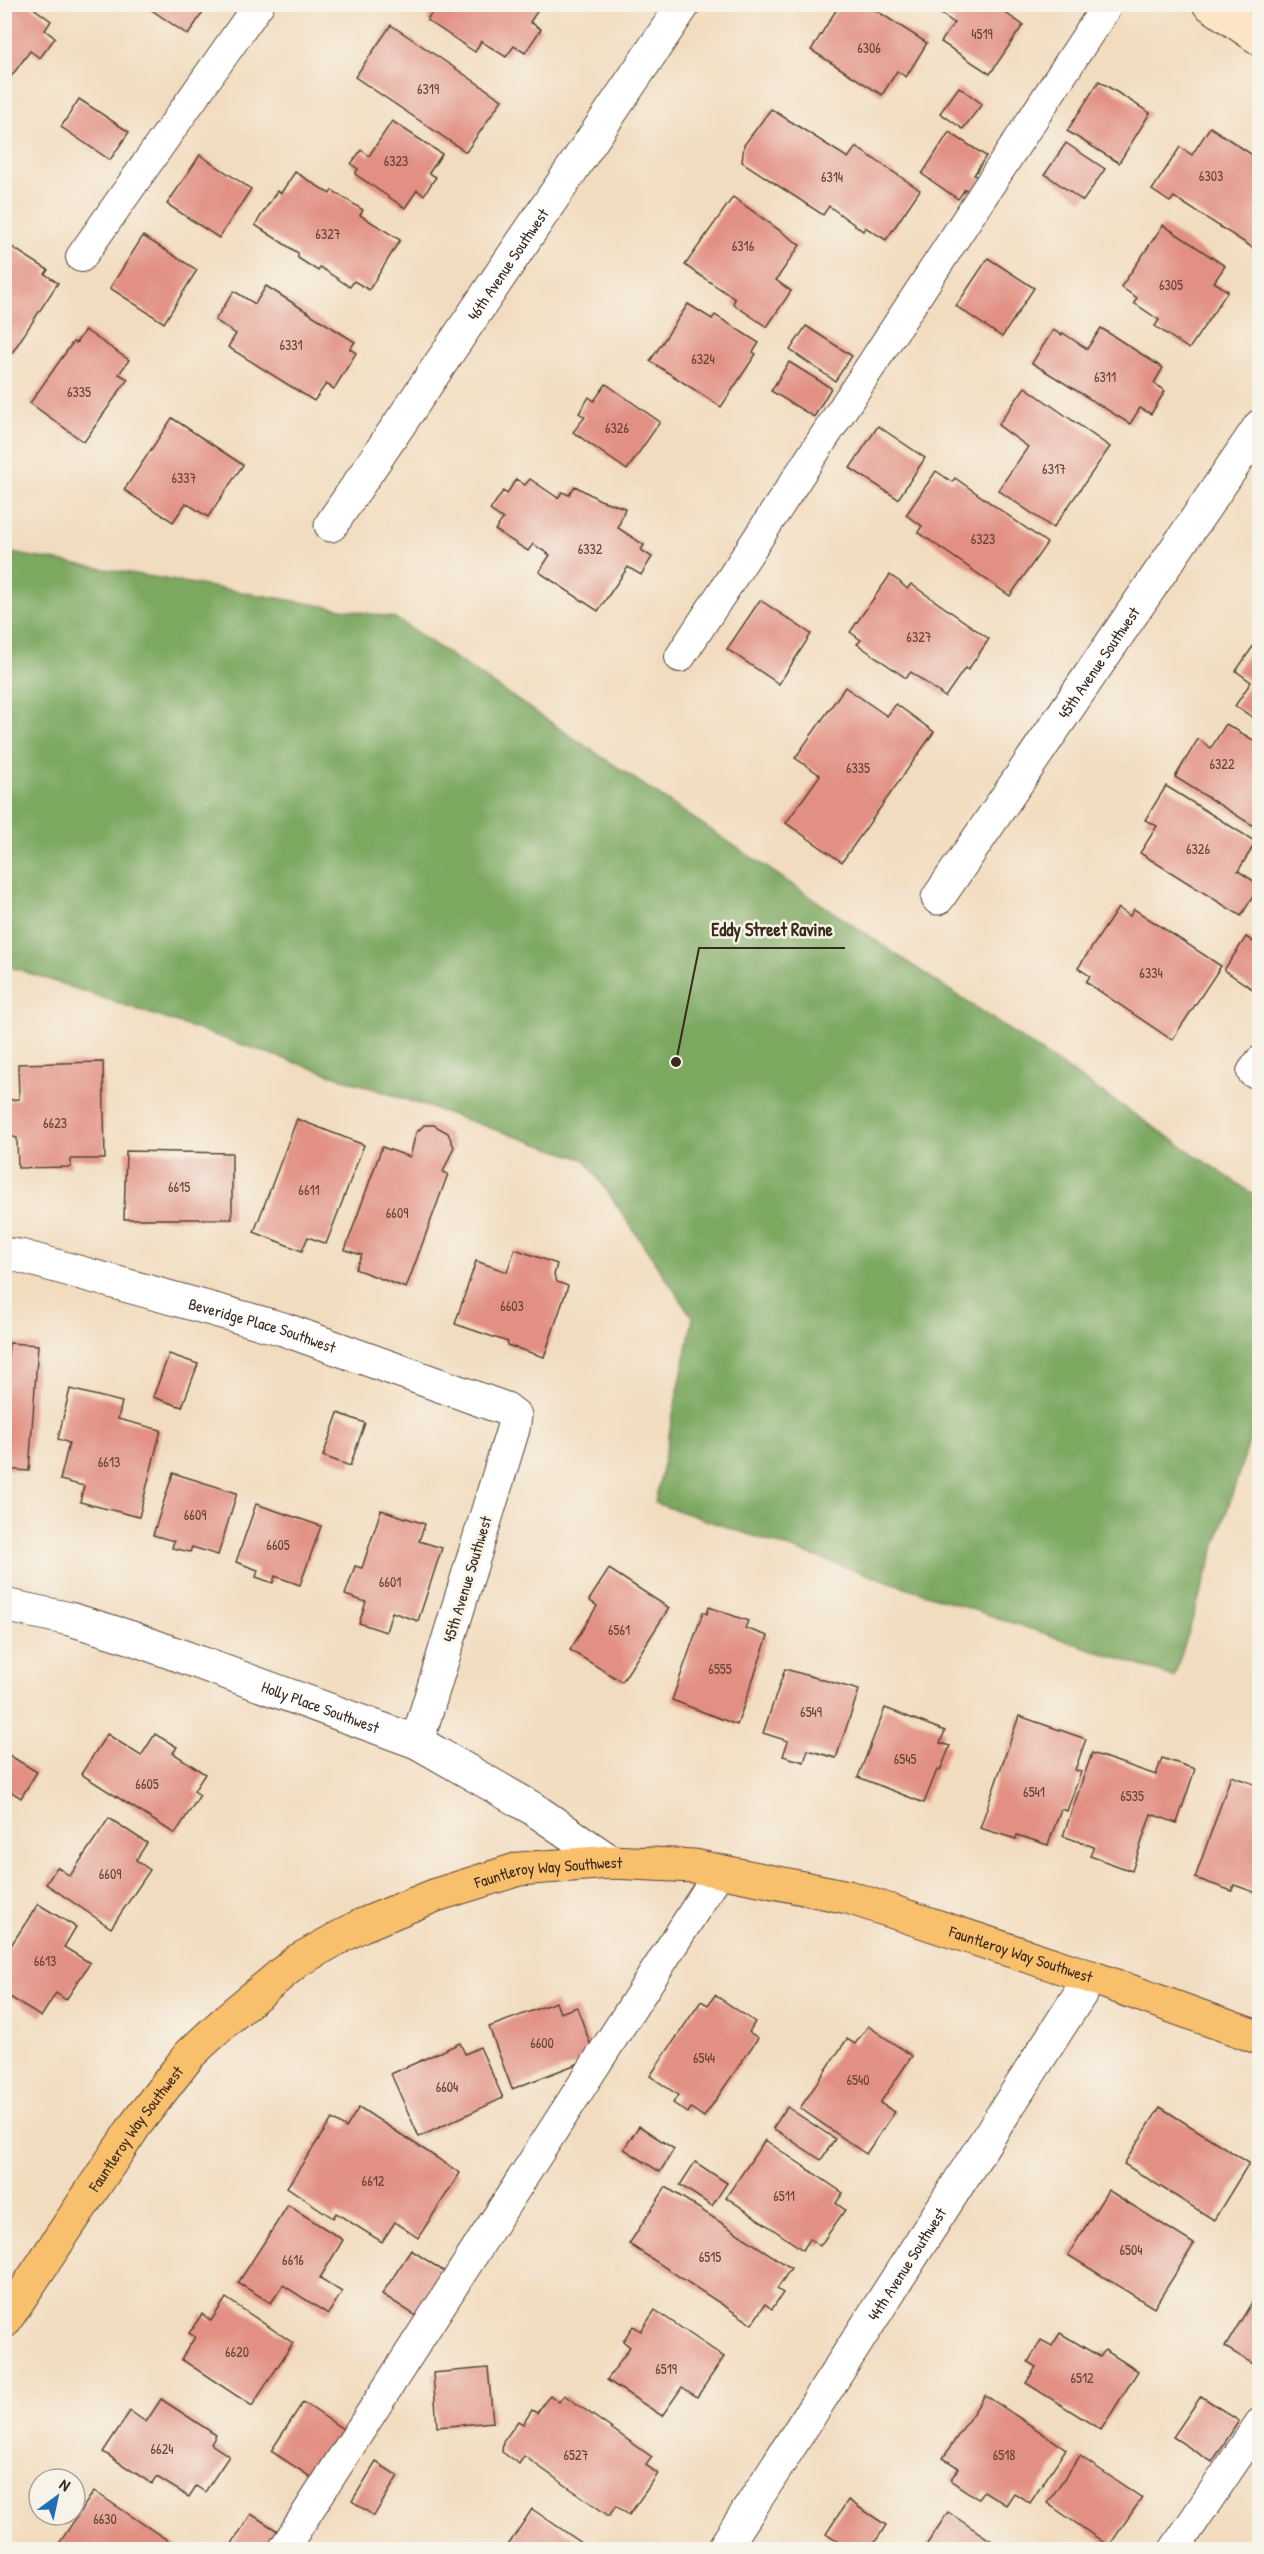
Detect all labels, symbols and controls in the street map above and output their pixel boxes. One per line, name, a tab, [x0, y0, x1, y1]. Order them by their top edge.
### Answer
house number: 4519	[971, 24, 993, 43]
house number: 6306	[857, 38, 881, 57]
house number: 6319	[417, 79, 439, 98]
house number: 6323	[384, 151, 408, 170]
house number: 6303	[1199, 166, 1223, 185]
house number: 6314	[821, 167, 843, 186]
street label: 46th Avenue Southwest	[462, 204, 554, 324]
house number: 6327	[315, 224, 341, 243]
house number: 6316	[732, 236, 755, 255]
house number: 6305	[1159, 275, 1183, 294]
house number: 6331	[279, 335, 303, 354]
house number: 6324	[691, 349, 715, 368]
house number: 6311	[1094, 367, 1116, 386]
house number: 6335	[67, 382, 91, 401]
house number: 6326	[605, 418, 629, 437]
house number: 6317	[1042, 459, 1066, 478]
house number: 6337	[171, 468, 197, 487]
house number: 6323	[971, 529, 995, 548]
house number: 6332	[578, 539, 603, 558]
street label: 45th Avenue Southwest	[1053, 602, 1145, 723]
house number: 6327	[906, 627, 932, 646]
house number: 6322	[1210, 754, 1235, 773]
house number: 6335	[846, 758, 870, 777]
house number: 6326	[1186, 839, 1210, 858]
callout: Eddy Street Ravine	[699, 912, 845, 948]
text: Eddy Street Ravine	[711, 917, 834, 943]
house number: 6334	[1139, 963, 1163, 982]
house number: 6623	[43, 1113, 67, 1132]
house number: 6615	[168, 1177, 190, 1196]
house number: 6611	[298, 1180, 320, 1199]
house number: 6609	[386, 1203, 408, 1222]
street label: Beveridge Place Southwest	[186, 1292, 339, 1358]
house number: 6603	[500, 1296, 524, 1315]
house number: 6613	[98, 1452, 120, 1471]
house number: 6609	[184, 1505, 206, 1524]
street label: 45th Avenue Southwest	[437, 1513, 497, 1645]
house number: 6605	[266, 1535, 290, 1554]
house number: 6601	[379, 1572, 401, 1591]
house number: 6561	[608, 1620, 630, 1639]
house number: 6555	[708, 1659, 732, 1678]
street label: Holly Place Southwest	[259, 1675, 383, 1739]
house number: 6549	[800, 1702, 822, 1721]
house number: 6545	[894, 1749, 916, 1768]
house number: 6605	[135, 1774, 159, 1793]
house number: 6541	[1023, 1782, 1045, 1801]
house number: 6535	[1120, 1786, 1144, 1805]
street label: Fauntleroy Way Southwest	[471, 1851, 623, 1894]
house number: 6609	[99, 1864, 121, 1883]
street label: Fauntleroy Way Southwest	[946, 1920, 1096, 1988]
house number: 6613	[34, 1951, 56, 1970]
house number: 6600	[530, 2033, 554, 2052]
house number: 6544	[693, 2048, 715, 2067]
street label: Fauntleroy Way Southwest	[83, 2061, 188, 2197]
house number: 6540	[846, 2070, 870, 2089]
house number: 6604	[436, 2077, 458, 2096]
house number: 6612	[362, 2171, 385, 2190]
house number: 6511	[773, 2186, 795, 2205]
street label: 44th Avenue Southwest	[862, 2203, 951, 2325]
house number: 6504	[1119, 2240, 1143, 2259]
house number: 6515	[699, 2247, 721, 2266]
house number: 6616	[282, 2250, 304, 2269]
house number: 6620	[225, 2342, 249, 2361]
house number: 6519	[655, 2359, 677, 2378]
house number: 6512	[1070, 2368, 1094, 2387]
house number: 6624	[151, 2439, 173, 2458]
house number: 6527	[564, 2445, 589, 2464]
house number: 6518	[993, 2445, 1015, 2464]
north arrow	[27, 2467, 87, 2527]
text: N	[56, 2473, 75, 2496]
house number: 6630	[93, 2509, 117, 2528]

